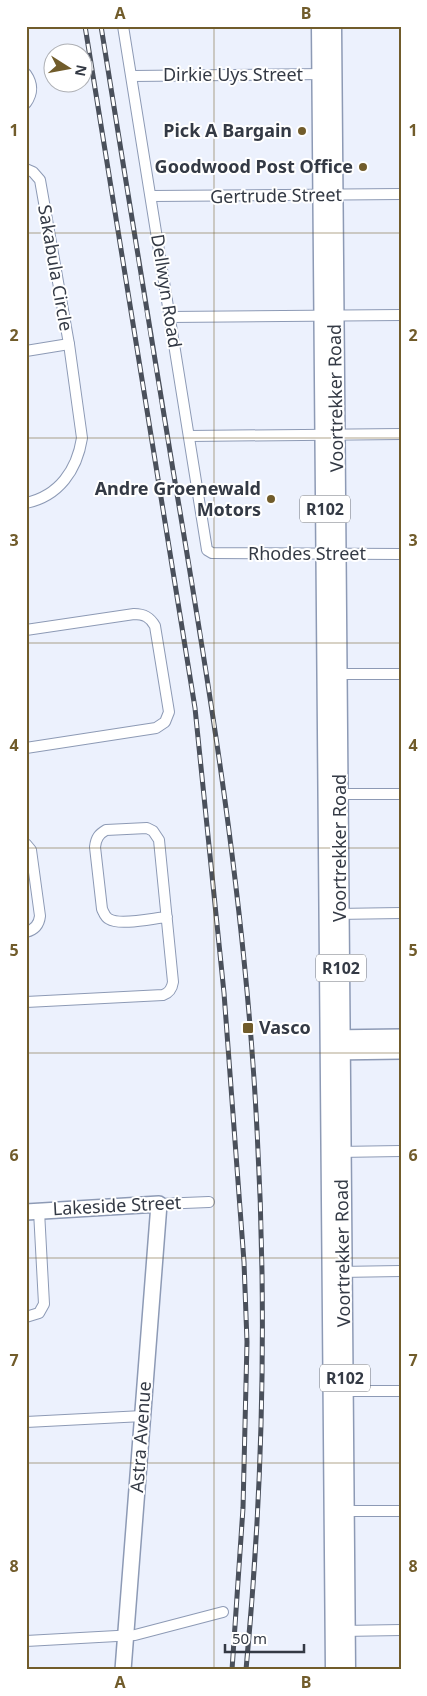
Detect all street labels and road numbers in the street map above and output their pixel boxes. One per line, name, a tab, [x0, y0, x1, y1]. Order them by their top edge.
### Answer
street label: Dirkie Uys Street	[163, 62, 304, 86]
street label: Gertrude Street	[210, 182, 343, 208]
street label: Sakabula Circle	[33, 203, 79, 333]
street label: Dellwyn Road	[146, 232, 188, 349]
street label: Voortrekker Road	[322, 324, 348, 472]
road number: R102	[300, 496, 350, 522]
street label: Rhodes Street	[248, 541, 366, 565]
street label: Voortrekker Road	[327, 774, 351, 922]
road number: R102	[316, 954, 366, 981]
street label: Voortrekker Road	[329, 1179, 355, 1327]
street label: Lakeside Street	[52, 1190, 182, 1220]
road number: R102	[320, 1365, 370, 1392]
street label: Astra Avenue	[124, 1380, 156, 1493]

